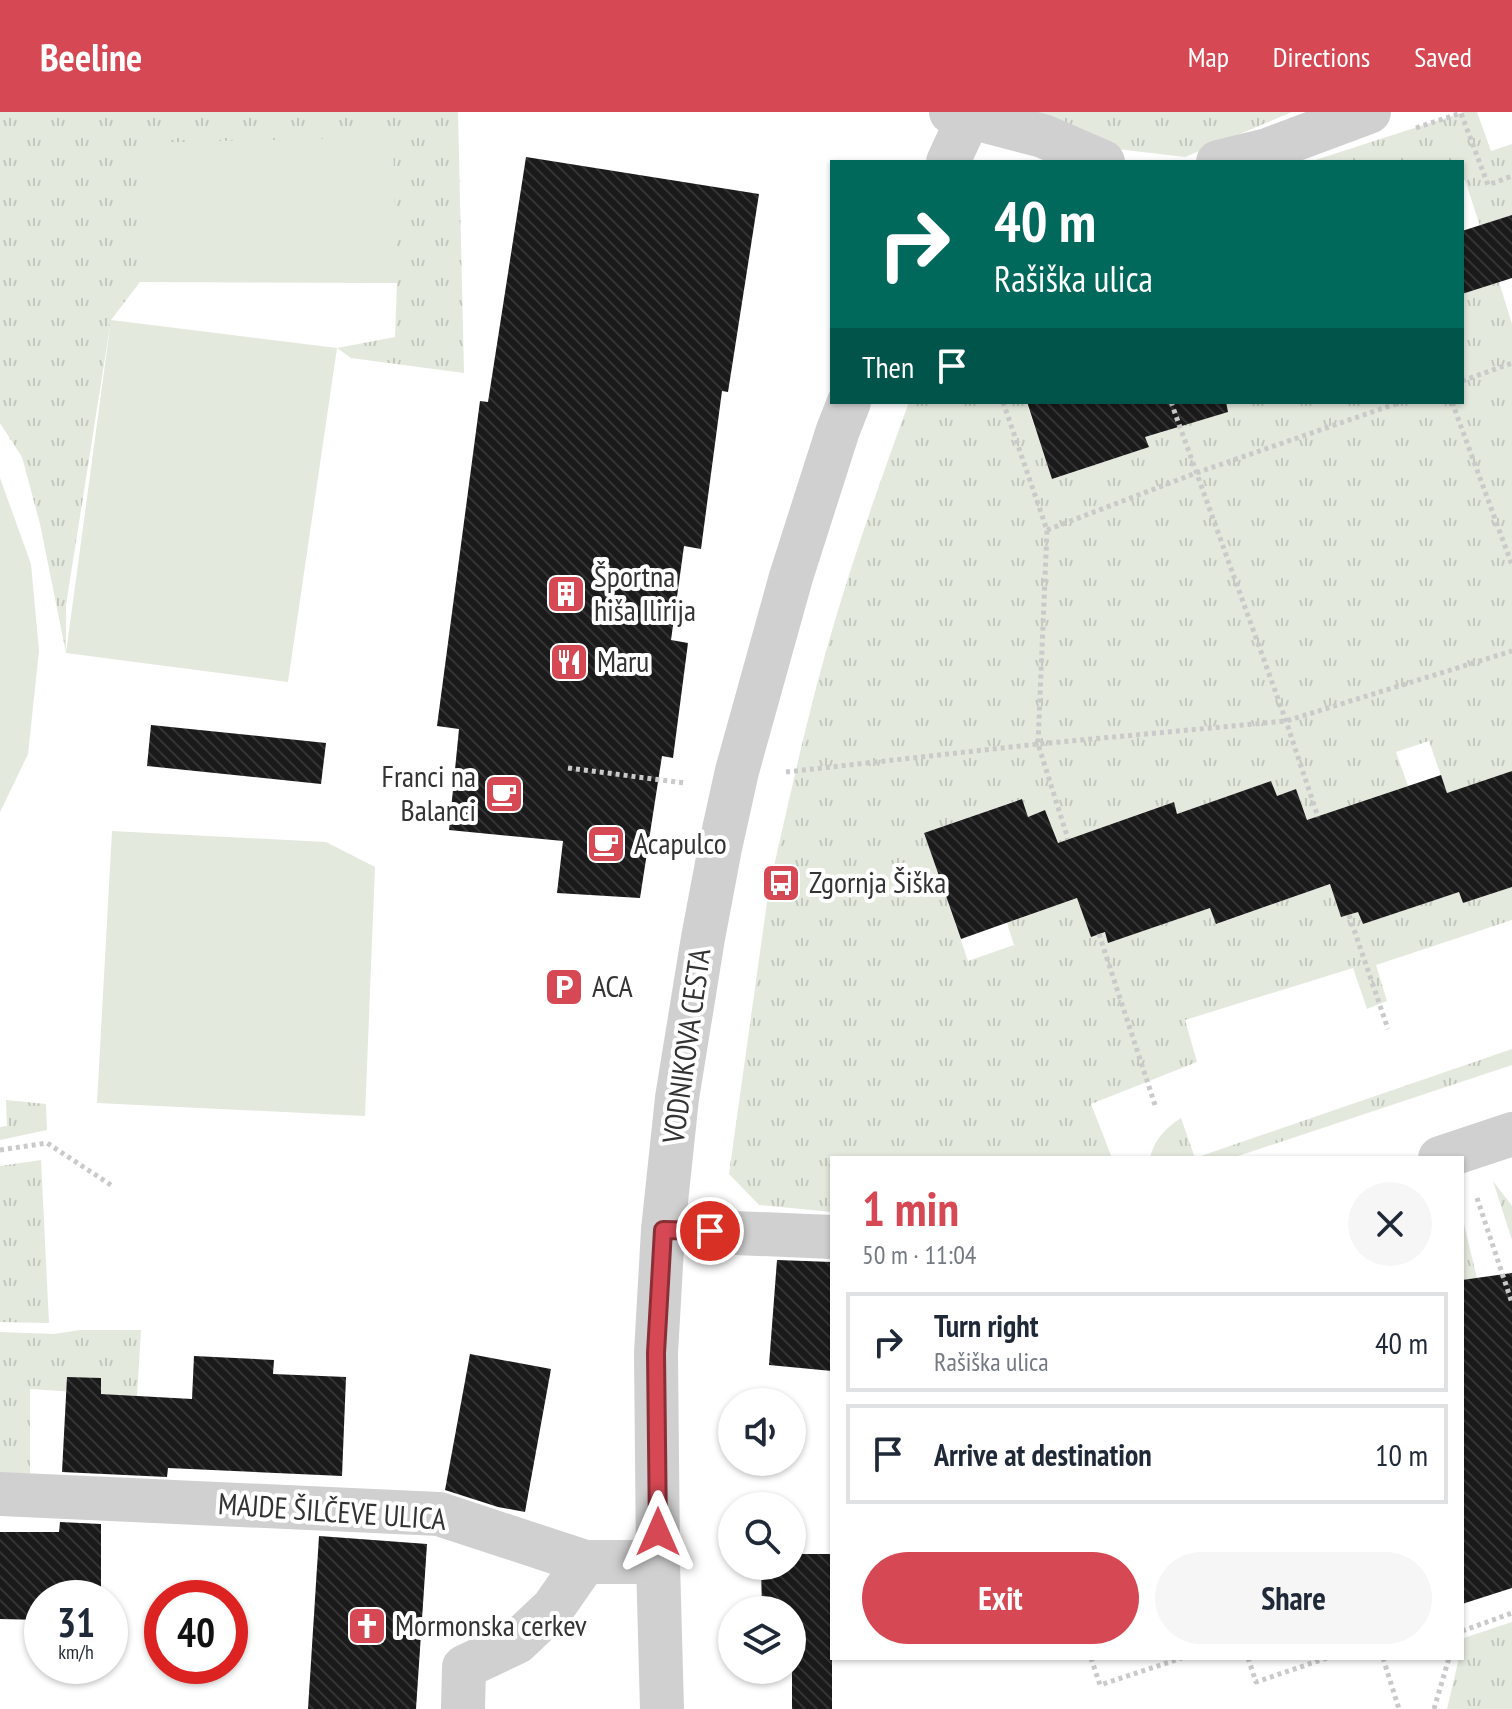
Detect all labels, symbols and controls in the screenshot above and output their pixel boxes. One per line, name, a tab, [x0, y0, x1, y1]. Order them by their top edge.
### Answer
text: Beeline	[40, 32, 142, 81]
text: Map	[1188, 38, 1229, 75]
text: Directions	[1273, 38, 1370, 75]
text: Saved	[1414, 38, 1472, 75]
text: 40 m	[994, 185, 1096, 257]
icon: right	[862, 192, 966, 296]
text: Rašiška ulica	[994, 255, 1153, 302]
icon: arrive	[930, 344, 974, 388]
text: Then	[862, 347, 914, 386]
place label: Športna hiša Ilirija	[594, 556, 696, 629]
building icon: Športna hiša Ilirija	[545, 573, 587, 615]
restaurant icon: Maru	[548, 641, 590, 683]
place label: Maru	[597, 641, 649, 680]
place label: Franci na Balanci	[382, 756, 476, 829]
cafe icon: Franci na Balanci	[483, 773, 525, 815]
cafe icon: Acapulco	[585, 823, 627, 865]
place label: Acapulco	[634, 823, 727, 862]
bus stop icon: Zgornja Šiška	[760, 862, 802, 904]
place label: Zgornja Šiška	[809, 862, 946, 901]
street label: VODNIKOVA CESTA	[652, 945, 719, 1147]
parking icon: ACA	[543, 966, 585, 1008]
place label: ACA	[592, 966, 634, 1005]
text: 1 min	[862, 1177, 959, 1239]
button: close	[1348, 1182, 1432, 1266]
pin	[676, 1197, 744, 1265]
icon: arrive	[688, 1209, 732, 1253]
text: 50 m · 11:04	[862, 1238, 977, 1271]
text: Turn right	[934, 1306, 1038, 1345]
icon: right	[866, 1320, 910, 1364]
text: 40 m	[1375, 1323, 1428, 1362]
text: Rašiška ulica	[934, 1345, 1049, 1378]
map controls	[718, 1388, 806, 1684]
button: sound	[718, 1388, 806, 1476]
icon: arrive	[866, 1432, 910, 1476]
text: Arrive at destination	[934, 1435, 1152, 1474]
text: 10 m	[1375, 1435, 1428, 1474]
street label: MAJDE ŠILČEVE ULICA	[217, 1483, 448, 1538]
position arrow	[616, 1490, 700, 1574]
button: search	[718, 1492, 806, 1580]
button: Exit	[862, 1552, 1139, 1644]
button: Share	[1155, 1552, 1432, 1644]
speed limit sign: 40	[144, 1580, 248, 1684]
text: 31	[57, 1596, 95, 1648]
button: layers	[718, 1596, 806, 1684]
church icon: Mormonska cerkev	[346, 1605, 388, 1647]
place label: Mormonska cerkev	[395, 1605, 587, 1644]
text: km/h	[58, 1639, 94, 1665]

